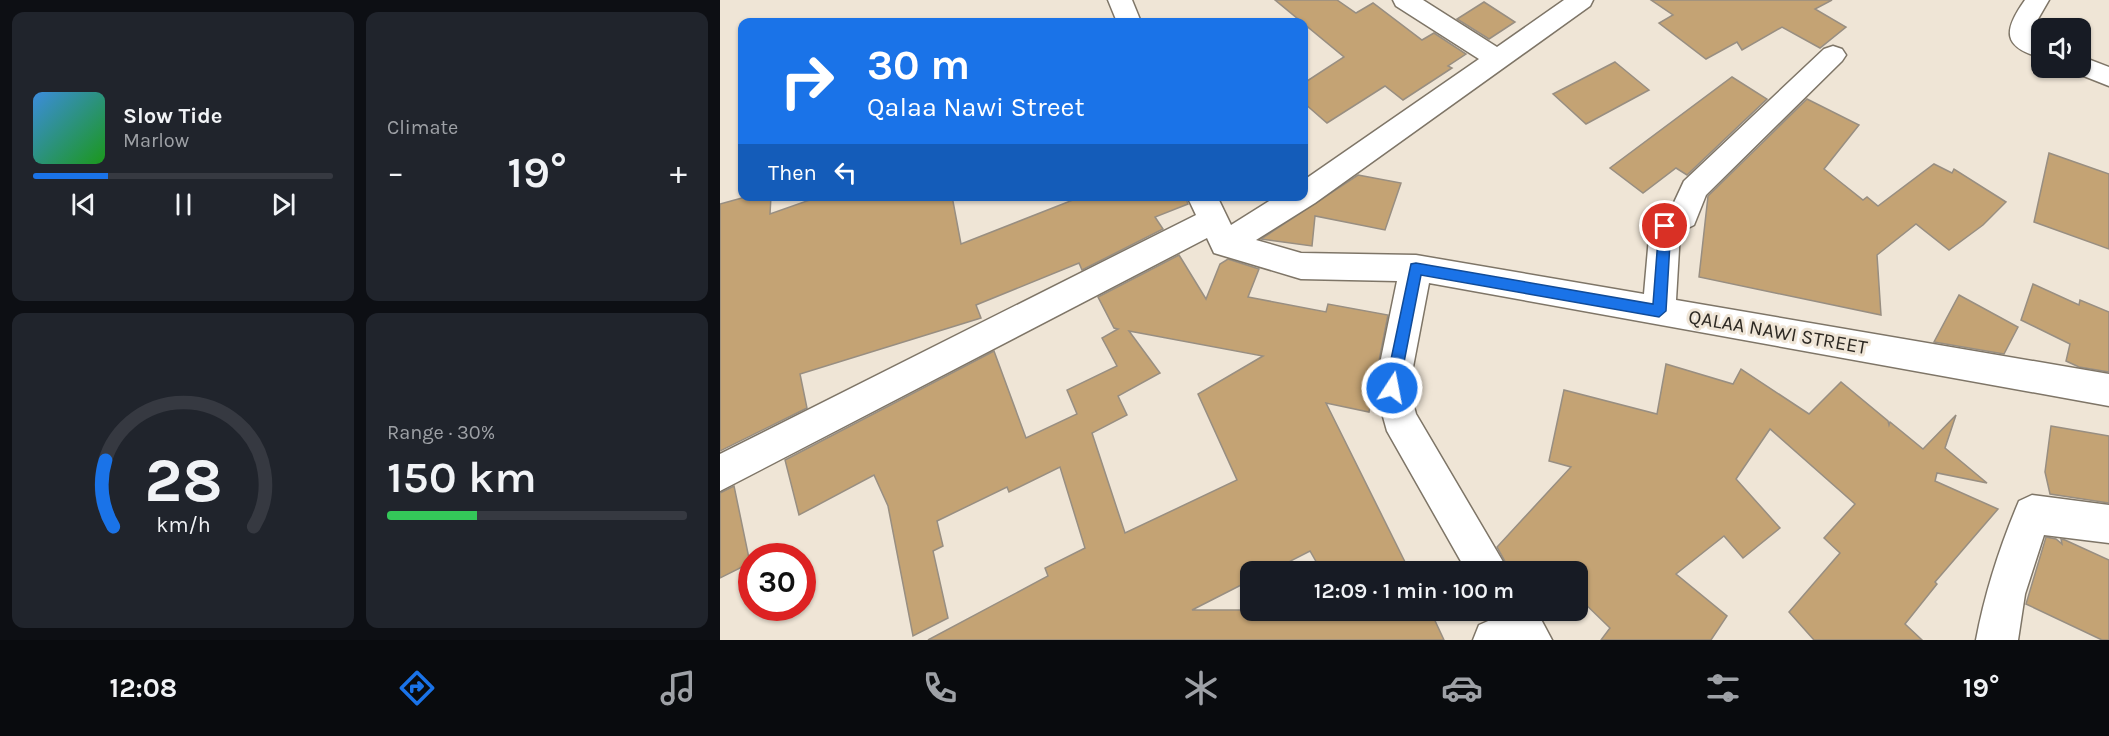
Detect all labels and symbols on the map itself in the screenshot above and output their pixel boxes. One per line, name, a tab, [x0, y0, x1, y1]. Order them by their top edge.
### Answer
pin	[1639, 200, 1690, 251]
street label: QALAA NAWI STREET	[1687, 305, 1869, 359]
position arrow	[1360, 356, 1424, 420]
speed limit sign: 30	[738, 543, 816, 621]

